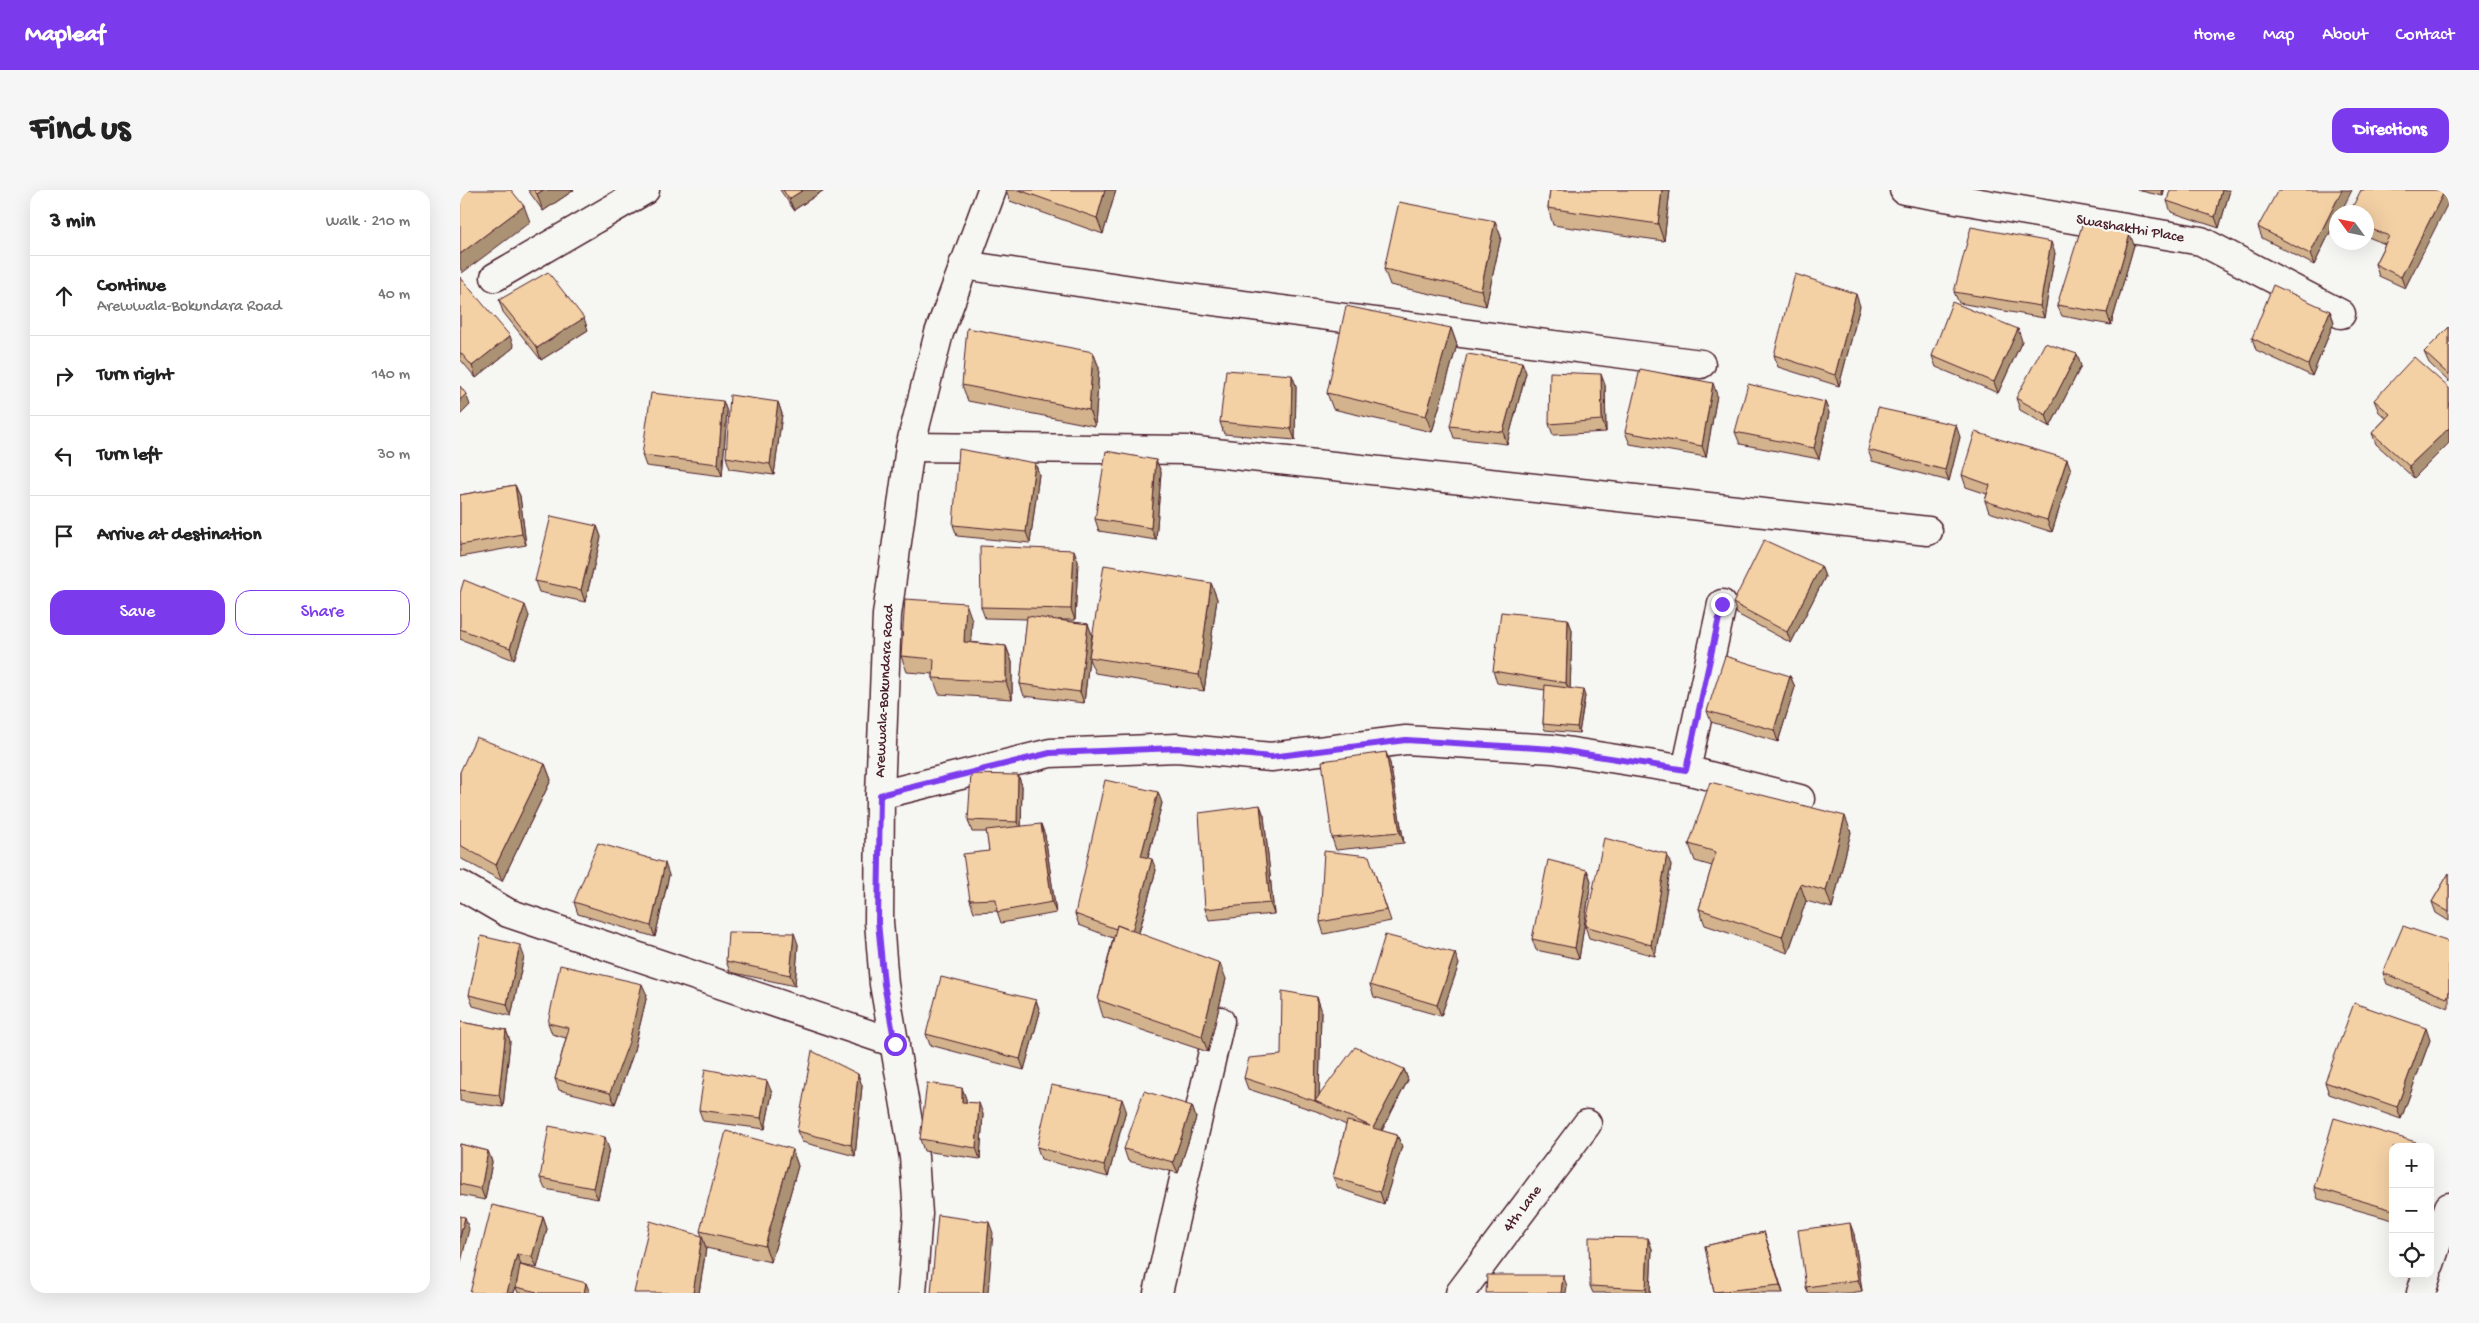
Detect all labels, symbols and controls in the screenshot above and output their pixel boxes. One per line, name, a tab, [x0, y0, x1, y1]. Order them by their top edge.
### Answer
text: Mapleaf	[25, 21, 105, 50]
text: Home	[2193, 25, 2235, 46]
text: Map	[2263, 25, 2294, 46]
text: About	[2322, 25, 2368, 46]
text: Contact	[2396, 25, 2454, 46]
button: Directions	[2332, 108, 2449, 153]
text: Find us	[30, 110, 130, 151]
north arrow	[2329, 205, 2374, 250]
text: 3 min	[50, 210, 95, 235]
street label: Swashakthi Place	[2075, 211, 2186, 247]
text: Walk · 210 m	[326, 213, 410, 232]
text: Continue	[97, 275, 166, 298]
icon: ahead	[50, 282, 78, 310]
text: 40 m	[378, 286, 410, 305]
text: Arewwala-Bokundara Road	[97, 298, 282, 317]
icon: right	[50, 362, 78, 390]
text: Turn right	[97, 364, 173, 387]
text: 140 m	[372, 366, 410, 385]
icon: left	[50, 442, 78, 470]
text: Turn left	[97, 444, 161, 467]
text: 30 m	[377, 446, 410, 465]
icon: arrive	[50, 522, 78, 550]
text: Arrive at destination	[97, 524, 261, 547]
button: Save	[50, 590, 225, 635]
button: Share	[235, 590, 410, 635]
route end	[1711, 593, 1734, 616]
street label: Arewwala-Bokundara Road	[871, 603, 899, 778]
route start	[884, 1033, 907, 1056]
map controls	[2389, 1143, 2434, 1278]
button: +	[2389, 1143, 2434, 1188]
street label: 4th Lane	[1500, 1182, 1546, 1236]
button: −	[2389, 1188, 2434, 1233]
button: locate	[2389, 1233, 2434, 1278]

